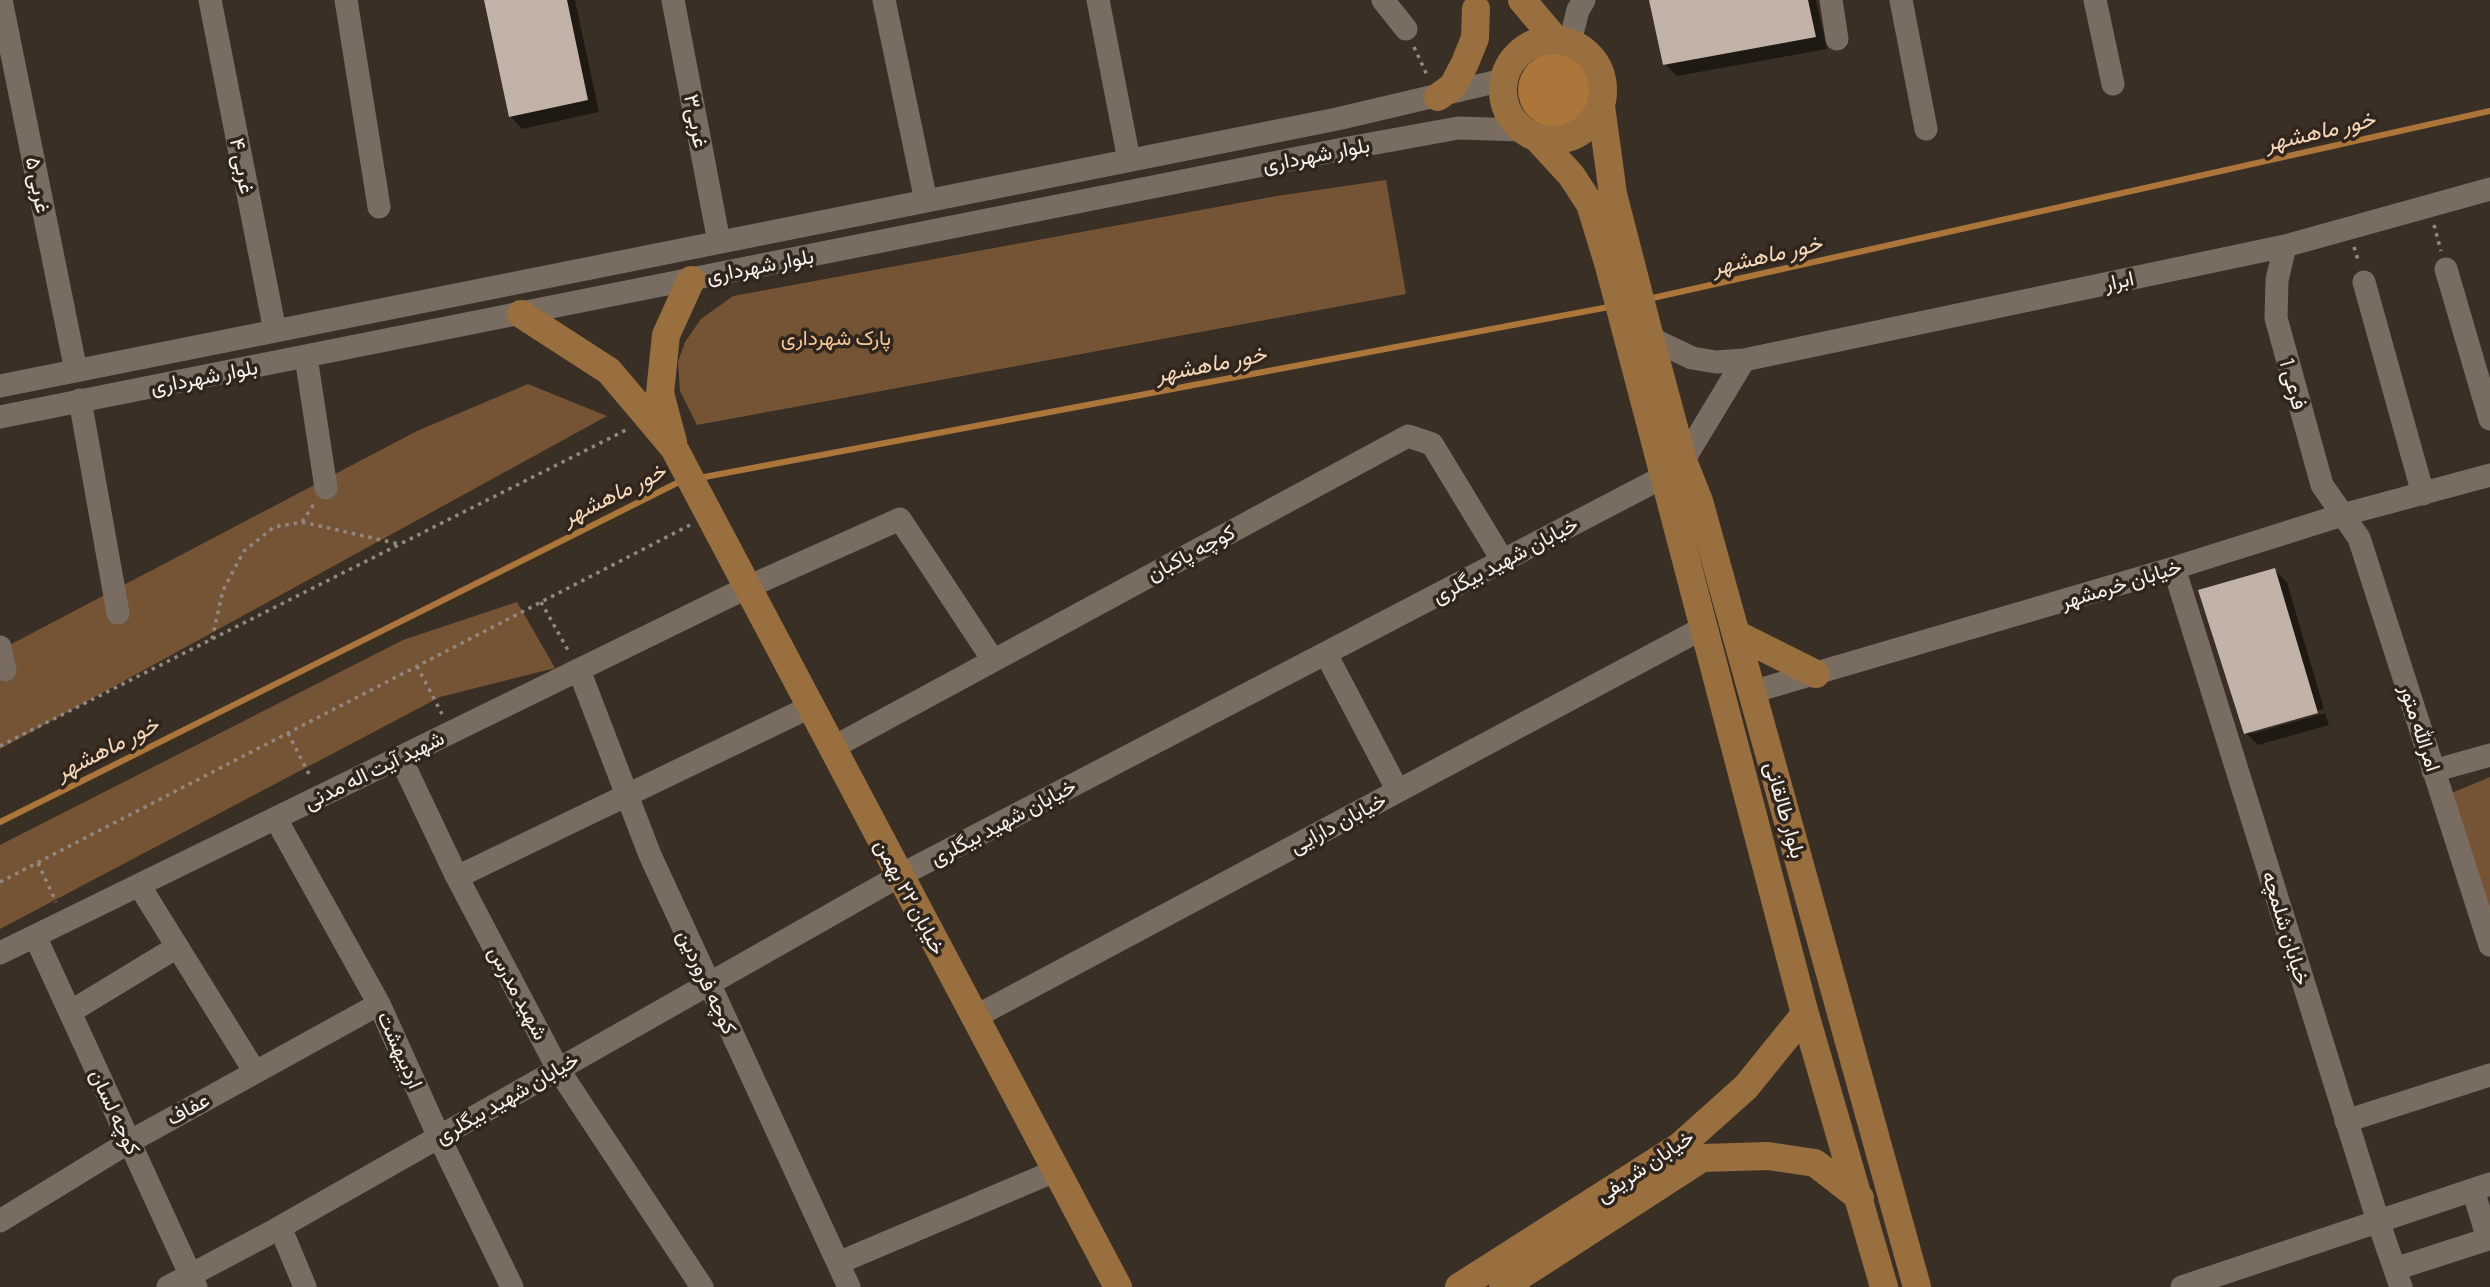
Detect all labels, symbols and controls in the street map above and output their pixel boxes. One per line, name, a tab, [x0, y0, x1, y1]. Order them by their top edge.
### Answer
street label: ۳غربی	[678, 92, 714, 150]
water label: خور ماهشهر	[2262, 105, 2378, 157]
street label: بلوار شهرداری	[1260, 132, 1372, 178]
street label: ۴ غربی	[224, 136, 260, 196]
street label: ۵ غربی	[20, 155, 56, 215]
water label: خور ماهشهر	[1709, 229, 1825, 281]
street label: بلوار شهرداری	[704, 243, 816, 289]
street label: ابرار	[2102, 266, 2136, 296]
park label: پارک شهرداری	[781, 325, 891, 351]
water label: خور ماهشهر	[1153, 340, 1269, 388]
street label: بلوار شهرداری	[148, 354, 260, 400]
street label: فرعی 1	[2274, 355, 2312, 413]
water label: خور ماهشهر	[558, 457, 670, 531]
street label: خیابان شهید بیگلری	[1428, 511, 1582, 609]
street label: کوچه پاکبان	[1143, 519, 1239, 587]
street label: خیابان خرمشهر	[2057, 554, 2185, 614]
street label: امرالله متور	[2394, 681, 2446, 775]
water label: خور ماهشهر	[51, 710, 163, 786]
street label: شهید آیت اله مدنی	[300, 725, 448, 815]
street label: بلوار طالقانی	[1759, 759, 1811, 861]
street label: خیابان شهید بیگلری	[926, 773, 1080, 871]
street label: خیابان دارایی	[1285, 787, 1391, 859]
street label: خیابان ۲۲ بهمن	[869, 835, 951, 959]
street label: خیابان شلمچه	[2257, 868, 2315, 988]
street label: کوچه فروردین	[672, 926, 742, 1038]
street label: شهید مدرس	[483, 942, 553, 1044]
street label: اردیبهشت	[372, 1007, 428, 1093]
street label: خیابان شهید بیگلری	[431, 1047, 583, 1149]
street label: کوچه لسان	[84, 1065, 146, 1159]
street label: عفاف	[162, 1087, 214, 1131]
street label: خیابان شریفی	[1591, 1124, 1699, 1208]

